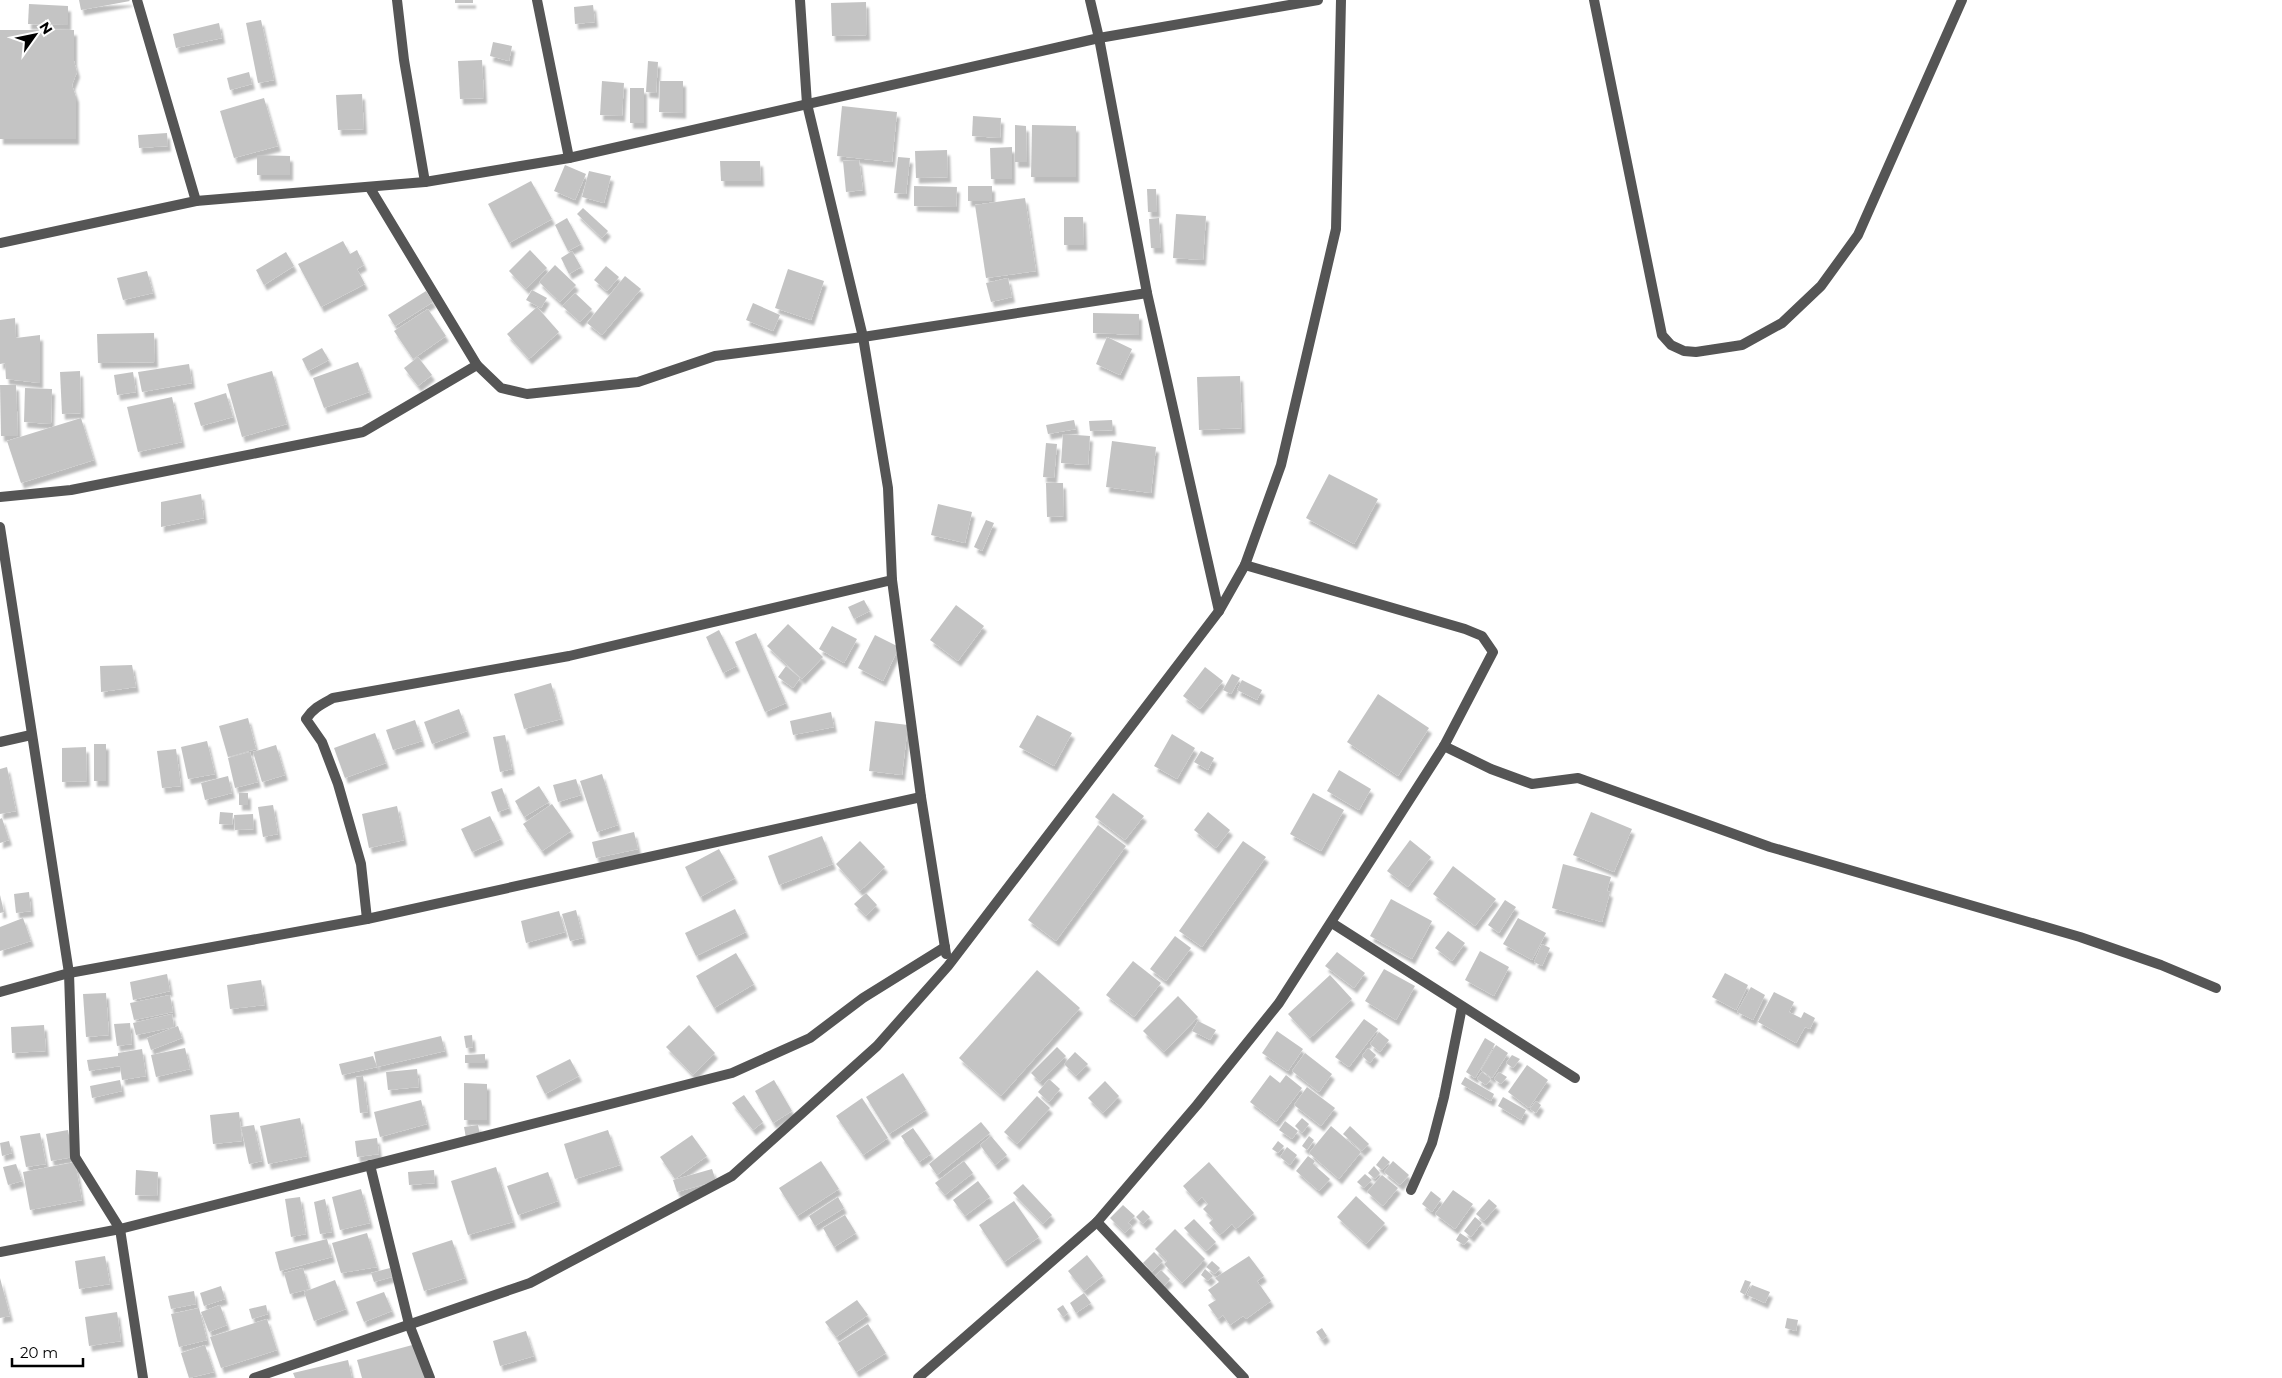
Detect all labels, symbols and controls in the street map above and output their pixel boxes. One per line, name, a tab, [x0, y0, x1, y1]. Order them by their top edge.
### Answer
north arrow	[10, 10, 60, 60]
text: N	[35, 18, 57, 38]
scale bar	[12, 1336, 84, 1368]
text: 20 m	[20, 1343, 58, 1362]

